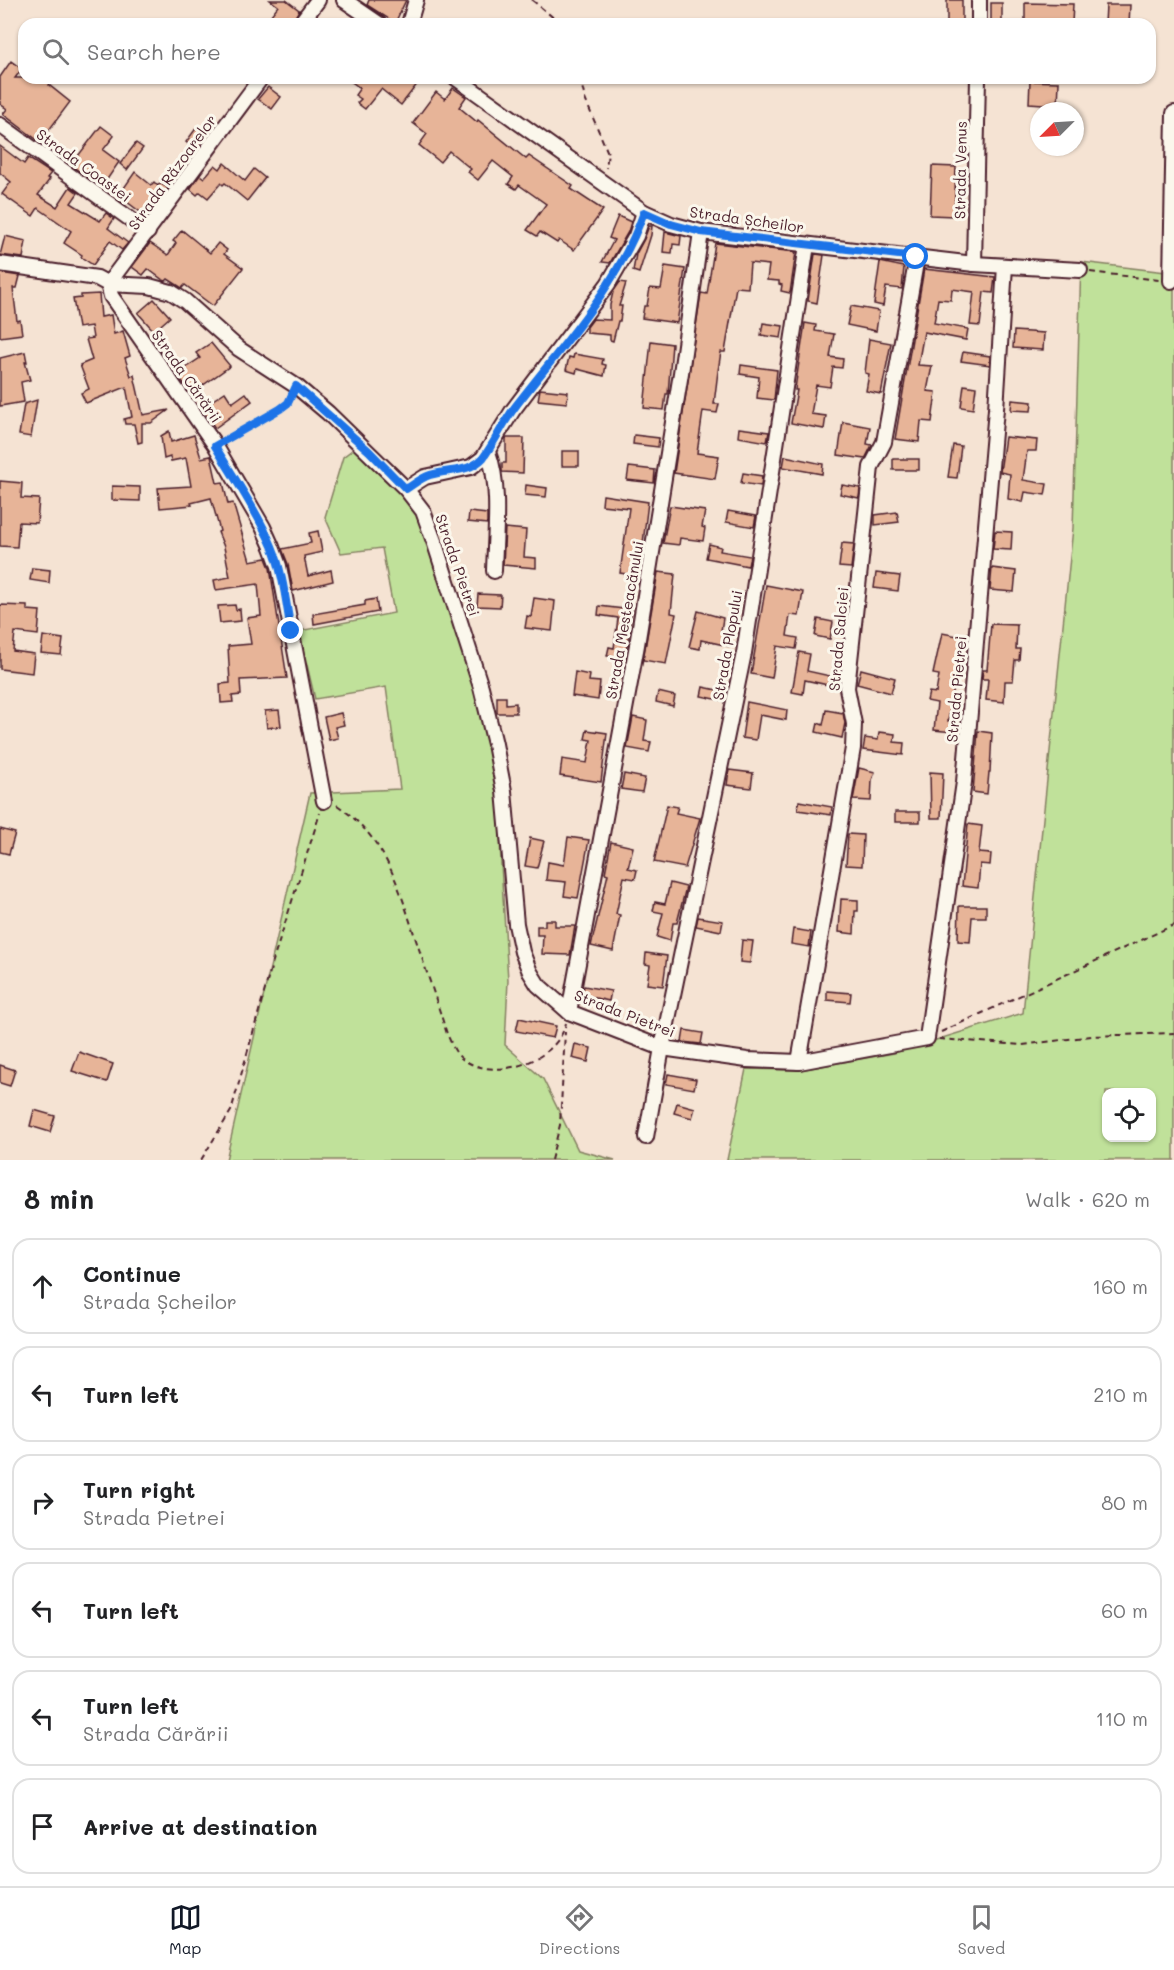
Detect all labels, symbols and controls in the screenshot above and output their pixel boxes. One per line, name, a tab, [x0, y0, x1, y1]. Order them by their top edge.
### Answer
search box	[18, 18, 1156, 84]
icon: search	[39, 35, 72, 68]
text: Search here	[87, 37, 221, 66]
north arrow	[1030, 102, 1084, 156]
street label: Strada Răzoarelor	[123, 110, 221, 234]
street label: Strada Venus	[949, 121, 971, 219]
street label: Strada Coastei	[33, 124, 135, 206]
street label: Strada Șcheilor	[688, 201, 806, 238]
route start	[902, 243, 928, 269]
street label: Strada Cărării	[147, 326, 227, 426]
street label: Strada Pietrei	[431, 511, 485, 619]
street label: Strada Mesteacănului	[600, 539, 648, 701]
street label: Strada Salciei	[823, 586, 853, 692]
street label: Strada Plopului	[707, 588, 747, 702]
route end	[277, 617, 303, 643]
street label: Strada Pietrei	[941, 635, 971, 743]
street label: Strada Pietrei	[572, 985, 678, 1041]
map controls	[1102, 1088, 1156, 1142]
button: locate	[1102, 1088, 1156, 1142]
text: 8 min	[24, 1182, 94, 1216]
text: Walk · 620 m	[1025, 1186, 1150, 1212]
text: Continue	[83, 1259, 181, 1288]
icon: ahead	[26, 1270, 59, 1303]
text: 160 m	[1092, 1273, 1148, 1299]
text: Strada Șcheilor	[83, 1288, 237, 1314]
icon: left	[26, 1378, 59, 1411]
text: Turn left	[83, 1380, 179, 1409]
text: 210 m	[1093, 1381, 1148, 1407]
text: Turn right	[83, 1475, 195, 1504]
icon: right	[26, 1486, 59, 1519]
text: 80 m	[1101, 1489, 1148, 1515]
text: Strada Pietrei	[83, 1504, 225, 1530]
icon: left	[26, 1594, 59, 1627]
text: Turn left	[83, 1596, 179, 1625]
text: 60 m	[1101, 1597, 1148, 1623]
text: Turn left	[83, 1691, 179, 1720]
icon: left	[26, 1702, 59, 1735]
text: 110 m	[1095, 1705, 1148, 1731]
text: Strada Cărării	[83, 1720, 229, 1746]
icon: arrive	[26, 1810, 59, 1843]
text: Arrive at destination	[83, 1812, 318, 1841]
tab: Map	[169, 1901, 202, 1958]
tab: Directions	[539, 1901, 620, 1958]
tab: Saved	[958, 1901, 1005, 1958]

